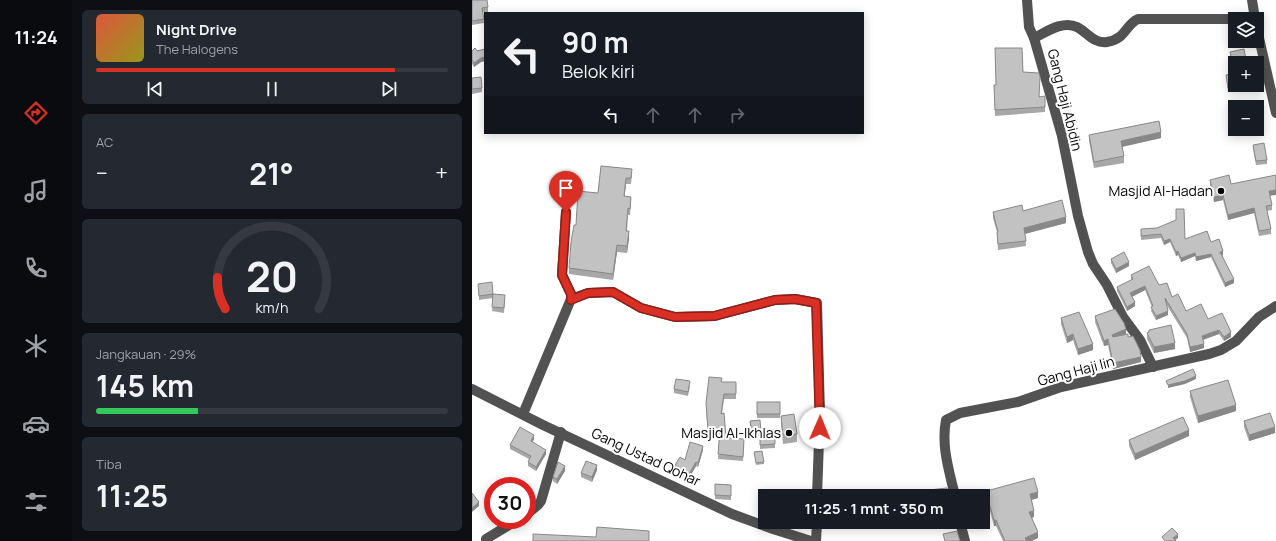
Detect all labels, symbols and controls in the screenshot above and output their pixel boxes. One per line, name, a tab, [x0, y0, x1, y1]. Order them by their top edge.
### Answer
map controls	[1228, 12, 1264, 136]
button: layers	[1228, 12, 1264, 48]
text: Night Drive	[156, 19, 237, 40]
text: 90 m	[562, 23, 629, 61]
text: 11:24	[14, 25, 58, 49]
icon: left	[496, 28, 548, 80]
text: The Halogens	[156, 40, 238, 58]
street label: Gang Haji Abidin	[1044, 47, 1087, 153]
button: +	[1228, 56, 1264, 92]
text: Belok kiri	[562, 59, 635, 83]
icon: previous	[144, 78, 166, 100]
icon: pause	[261, 78, 283, 100]
icon: next	[378, 78, 400, 100]
icon: directions	[22, 99, 50, 127]
button: −	[1228, 100, 1264, 136]
icon: left	[600, 104, 622, 126]
icon: ahead	[642, 104, 664, 126]
icon: ahead	[684, 104, 706, 126]
icon: right	[726, 104, 748, 126]
text: AC	[96, 133, 113, 151]
text: 21°	[249, 153, 294, 194]
text: −	[96, 158, 108, 188]
text: +	[435, 158, 448, 188]
pin	[549, 171, 583, 212]
icon: music	[22, 177, 50, 205]
icon: arrive	[555, 177, 577, 199]
place label: Masjid Al-Hadan	[1108, 181, 1213, 200]
marker: Masjid Al-Hadan	[1216, 186, 1226, 196]
text: 20	[246, 247, 298, 303]
icon: phone	[22, 254, 50, 282]
text: km/h	[255, 297, 289, 316]
icon: climate	[22, 332, 50, 360]
text: Jangkauan · 29%	[96, 345, 196, 363]
street label: Gang Haji Iin	[1035, 351, 1116, 390]
text: 145 km	[96, 365, 194, 406]
position arrow	[799, 407, 841, 449]
icon: car	[22, 410, 50, 438]
street label: Gang Ustad Qohar	[589, 423, 704, 490]
place label: Masjid Al-Ikhlas	[681, 423, 781, 442]
marker: Masjid Al-Ikhlas	[784, 428, 794, 438]
text: Tiba	[96, 455, 122, 473]
text: 11:25	[96, 475, 168, 516]
speed limit sign: 30	[484, 477, 536, 529]
icon: filters	[22, 488, 50, 516]
text: 11:25 · 1 mnt · 350 m	[805, 498, 943, 519]

